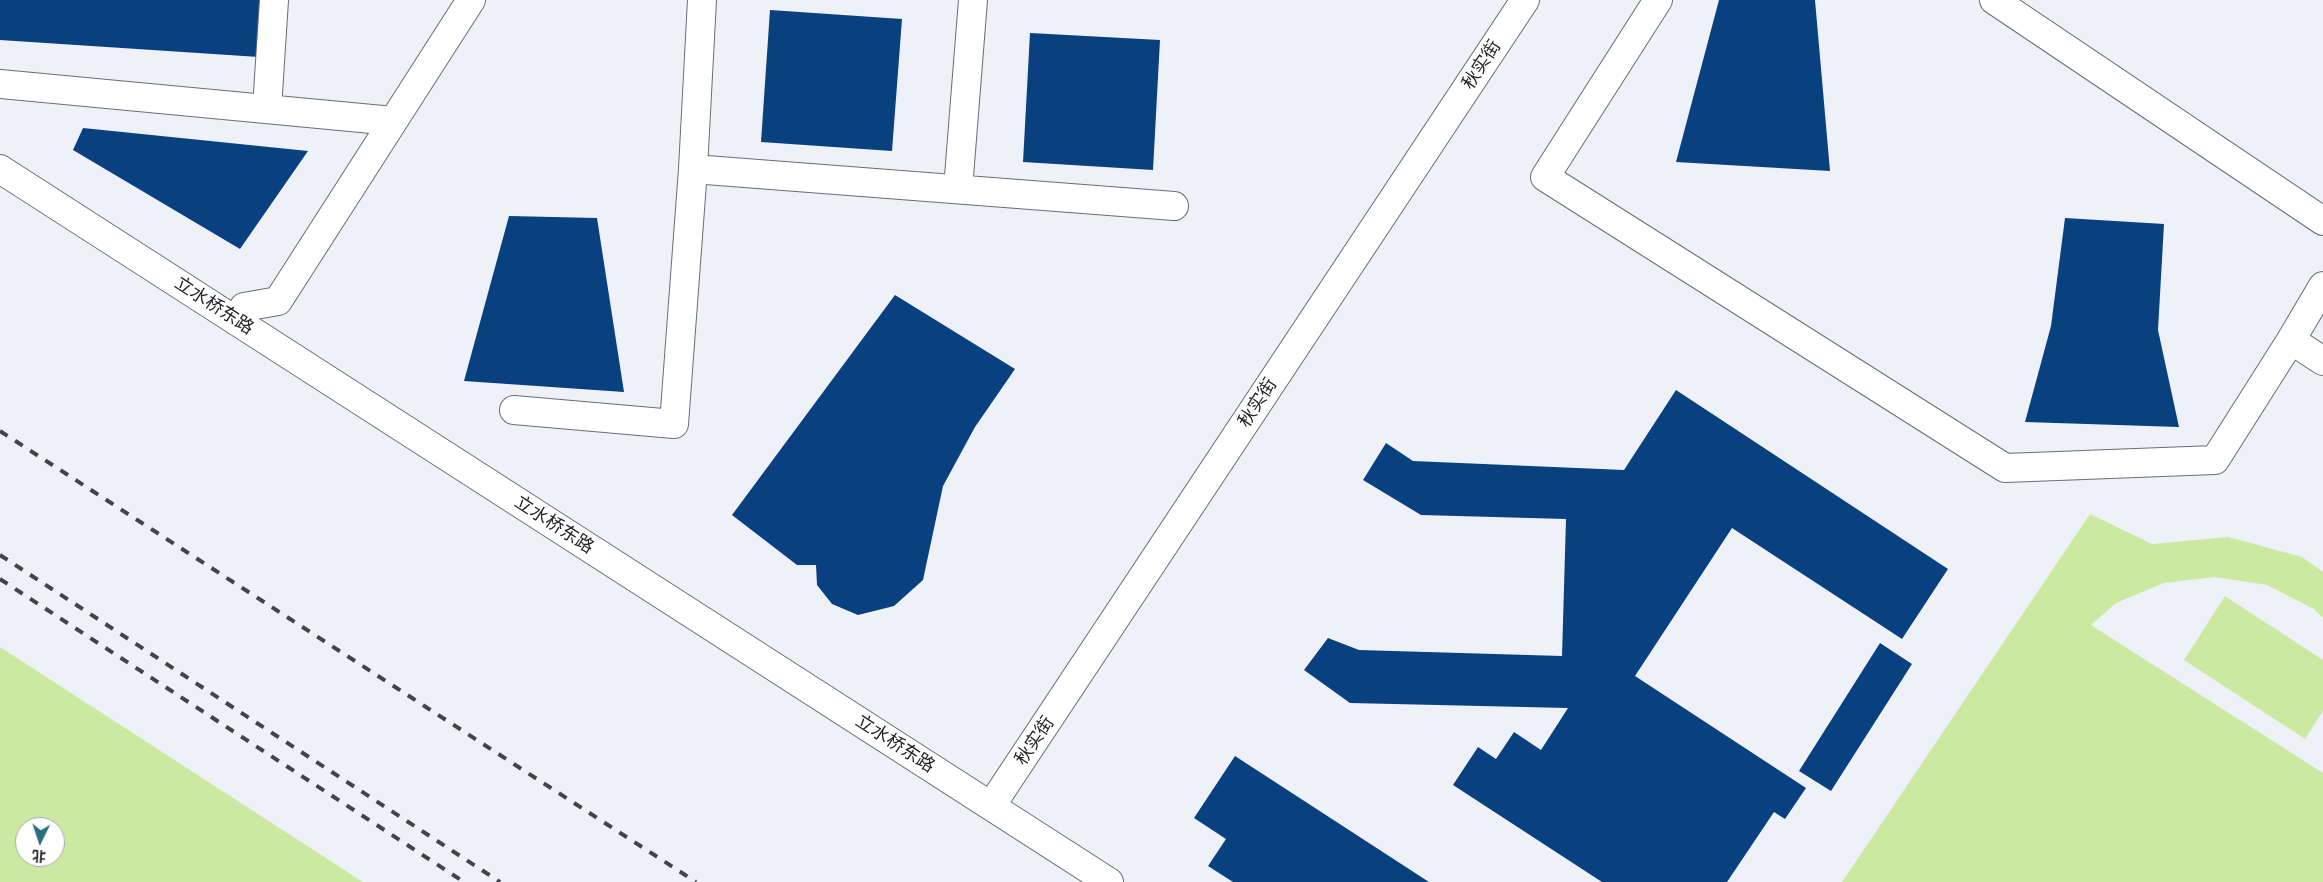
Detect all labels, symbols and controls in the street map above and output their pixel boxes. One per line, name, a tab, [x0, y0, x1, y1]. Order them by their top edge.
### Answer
street label: 秋实街	[1458, 36, 1506, 94]
street label: 立水桥东路	[170, 272, 258, 340]
street label: 秋实街	[1234, 374, 1282, 432]
street label: 立水桥东路	[510, 491, 598, 559]
street label: 立水桥东路	[851, 710, 939, 778]
street label: 秋实街	[1011, 713, 1059, 769]
north arrow	[15, 817, 65, 867]
text: 北	[31, 846, 47, 865]

